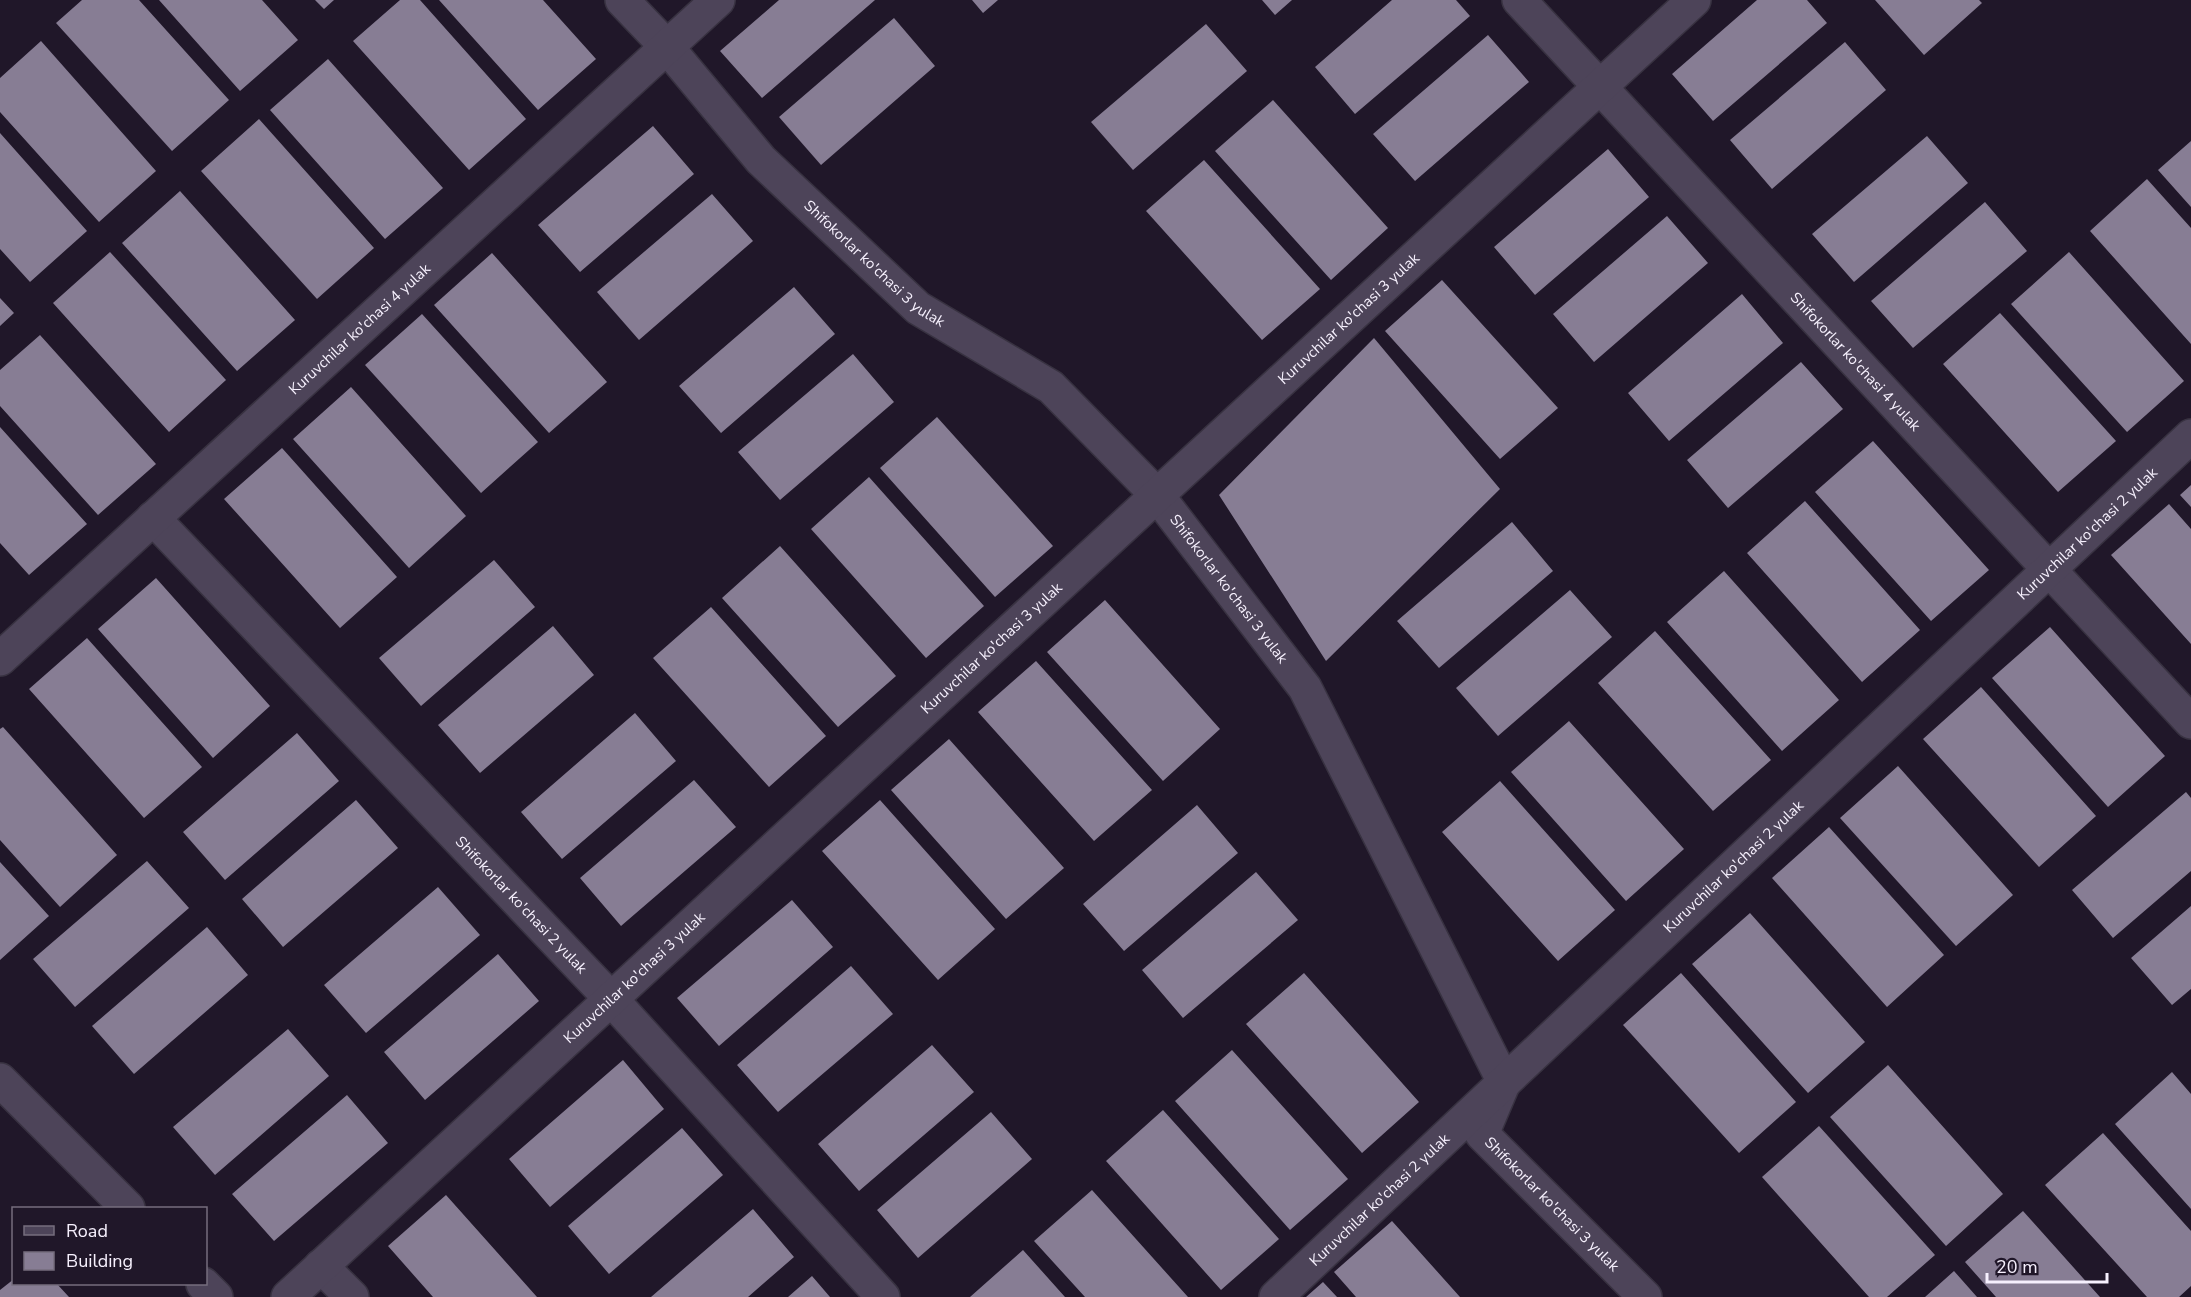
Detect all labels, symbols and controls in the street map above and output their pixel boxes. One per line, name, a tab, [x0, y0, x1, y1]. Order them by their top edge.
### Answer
street label: Shifokorlar ko'chasi 3 yulak	[800, 196, 949, 332]
street label: Kuruvchilar ko'chasi 3 yulak	[1274, 248, 1424, 389]
street label: Kuruvchilar ko'chasi 4 yulak	[284, 259, 435, 399]
street label: Shifokorlar ko'chasi 4 yulak	[1786, 288, 1926, 436]
street label: Kuruvchilar ko'chasi 2 yulak	[2013, 462, 2162, 604]
street label: Shifokorlar ko'chasi 3 yulak	[1165, 510, 1293, 668]
street label: Kuruvchilar ko'chasi 3 yulak	[916, 578, 1067, 718]
street label: Kuruvchilar ko'chasi 2 yulak	[1659, 795, 1808, 938]
street label: Shifokorlar ko'chasi 2 yulak	[451, 832, 592, 978]
street label: Kuruvchilar ko'chasi 3 yulak	[559, 907, 710, 1048]
street label: Kuruvchilar ko'chasi 2 yulak	[1305, 1128, 1454, 1271]
street label: Shifokorlar ko'chasi 3 yulak	[1480, 1132, 1624, 1276]
legend	[12, 1207, 207, 1285]
text: Road	[66, 1219, 108, 1243]
scale bar	[1987, 1246, 2107, 1284]
text: Building	[66, 1249, 133, 1273]
text: 20 m	[1996, 1255, 2038, 1279]

